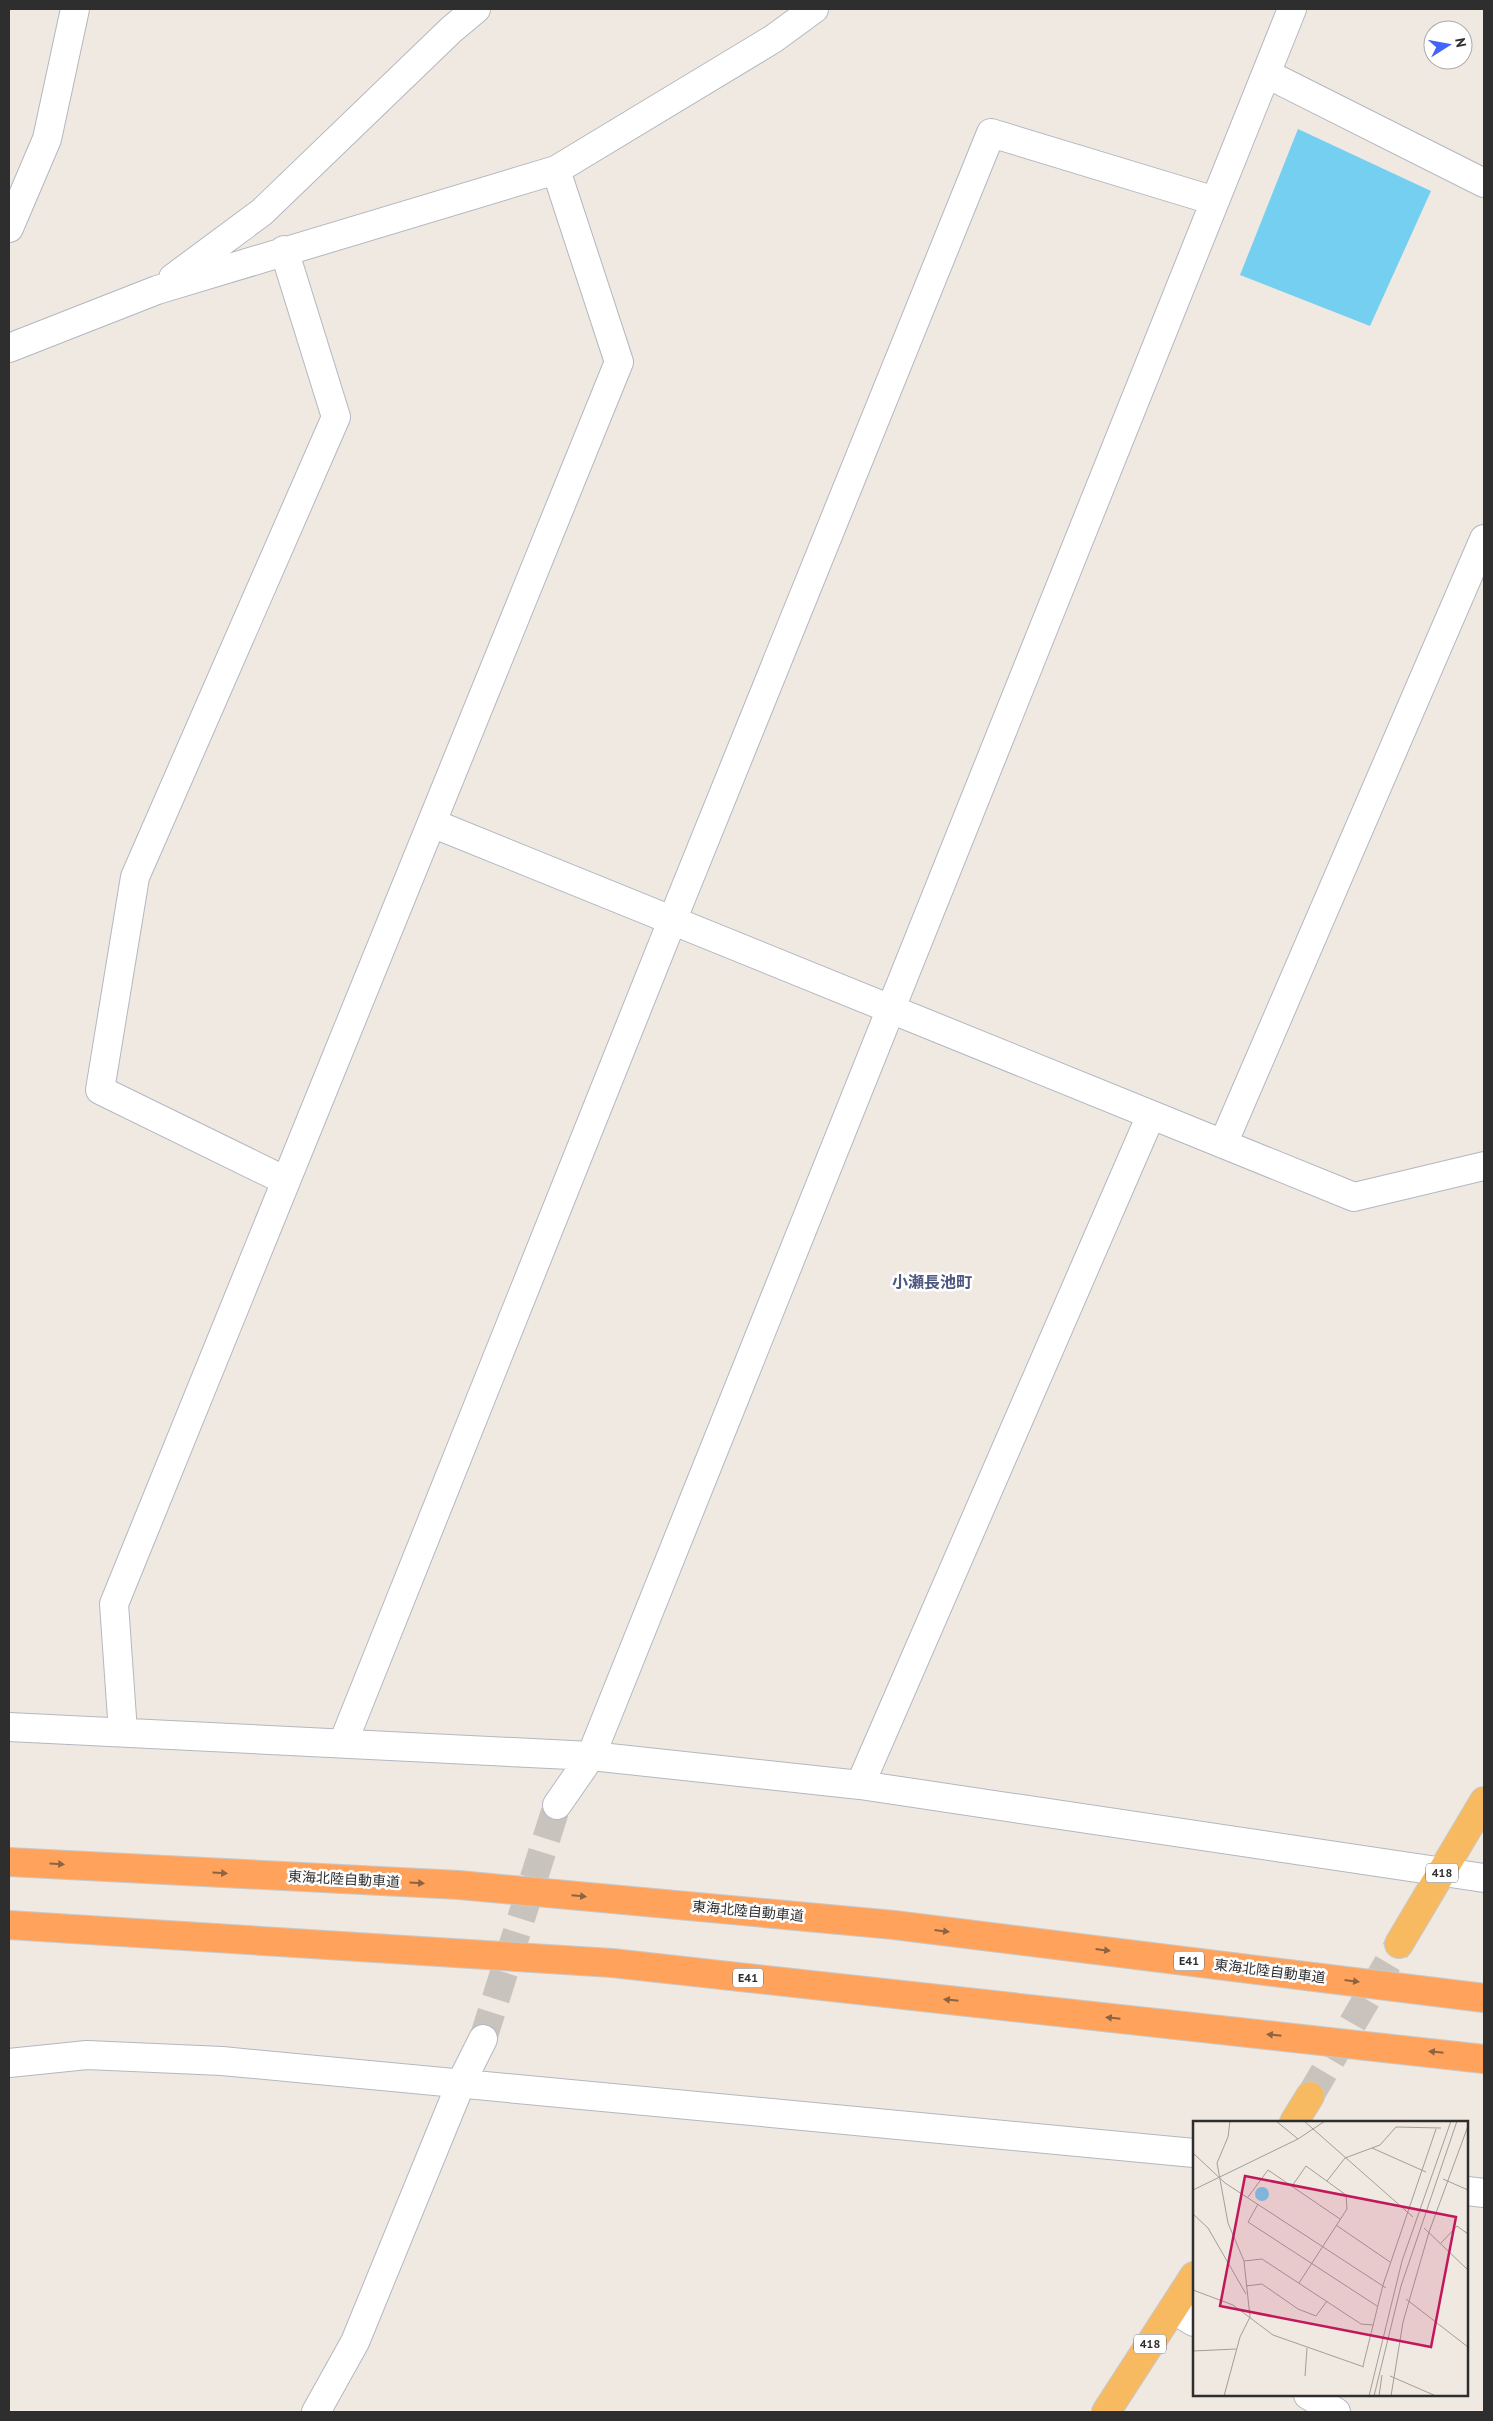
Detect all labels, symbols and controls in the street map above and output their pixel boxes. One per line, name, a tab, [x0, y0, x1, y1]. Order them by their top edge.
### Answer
north arrow	[1423, 20, 1473, 70]
text: N	[1451, 36, 1470, 49]
district label: 小瀬長池町	[892, 1272, 972, 1292]
one-way arrow	[50, 1861, 66, 1869]
road number: 418	[1426, 1864, 1458, 1882]
street label: 東海北陸自動車道	[288, 1867, 400, 1891]
one-way arrow	[212, 1869, 228, 1877]
one-way arrow	[409, 1879, 425, 1887]
one-way arrow	[571, 1892, 587, 1900]
street label: 東海北陸自動車道	[691, 1897, 805, 1925]
one-way arrow	[934, 1927, 950, 1935]
one-way arrow	[1096, 1947, 1112, 1955]
road number: E41	[1174, 1952, 1204, 1970]
street label: 東海北陸自動車道	[1213, 1955, 1327, 1987]
road number: E41	[733, 1969, 763, 1988]
one-way arrow	[1344, 1977, 1360, 1985]
one-way arrow	[943, 1996, 959, 2004]
one-way arrow	[1105, 2013, 1121, 2021]
one-way arrow	[1266, 2031, 1282, 2039]
one-way arrow	[1428, 2048, 1444, 2056]
inset map	[1193, 2121, 1468, 2396]
road number: 418	[1134, 2334, 1166, 2354]

